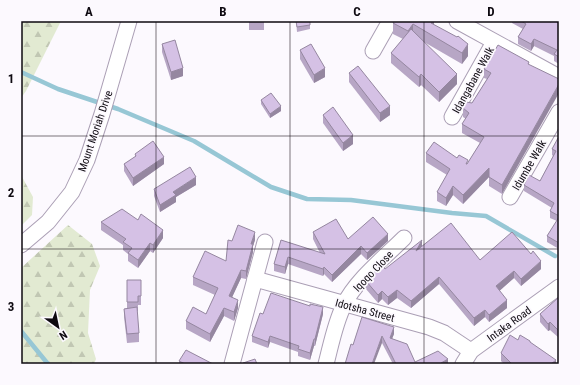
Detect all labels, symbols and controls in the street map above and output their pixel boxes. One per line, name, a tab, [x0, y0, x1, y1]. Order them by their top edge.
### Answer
text: A	[85, 4, 93, 19]
text: B	[219, 4, 227, 19]
text: C	[353, 4, 361, 19]
text: D	[487, 4, 495, 19]
street label: Idangabane Walk	[450, 45, 497, 116]
text: 1	[8, 71, 14, 86]
street label: Mount Moriah Drive	[75, 89, 115, 173]
street label: Idumbe Walk	[510, 138, 549, 193]
text: 2	[8, 185, 15, 200]
street label: Iqoqo Close	[351, 248, 396, 294]
street label: Idotsha Street	[334, 296, 396, 325]
text: 3	[8, 299, 14, 314]
street label: Intaka Road	[485, 304, 534, 345]
north arrow	[38, 307, 78, 347]
text: N	[57, 328, 70, 342]

